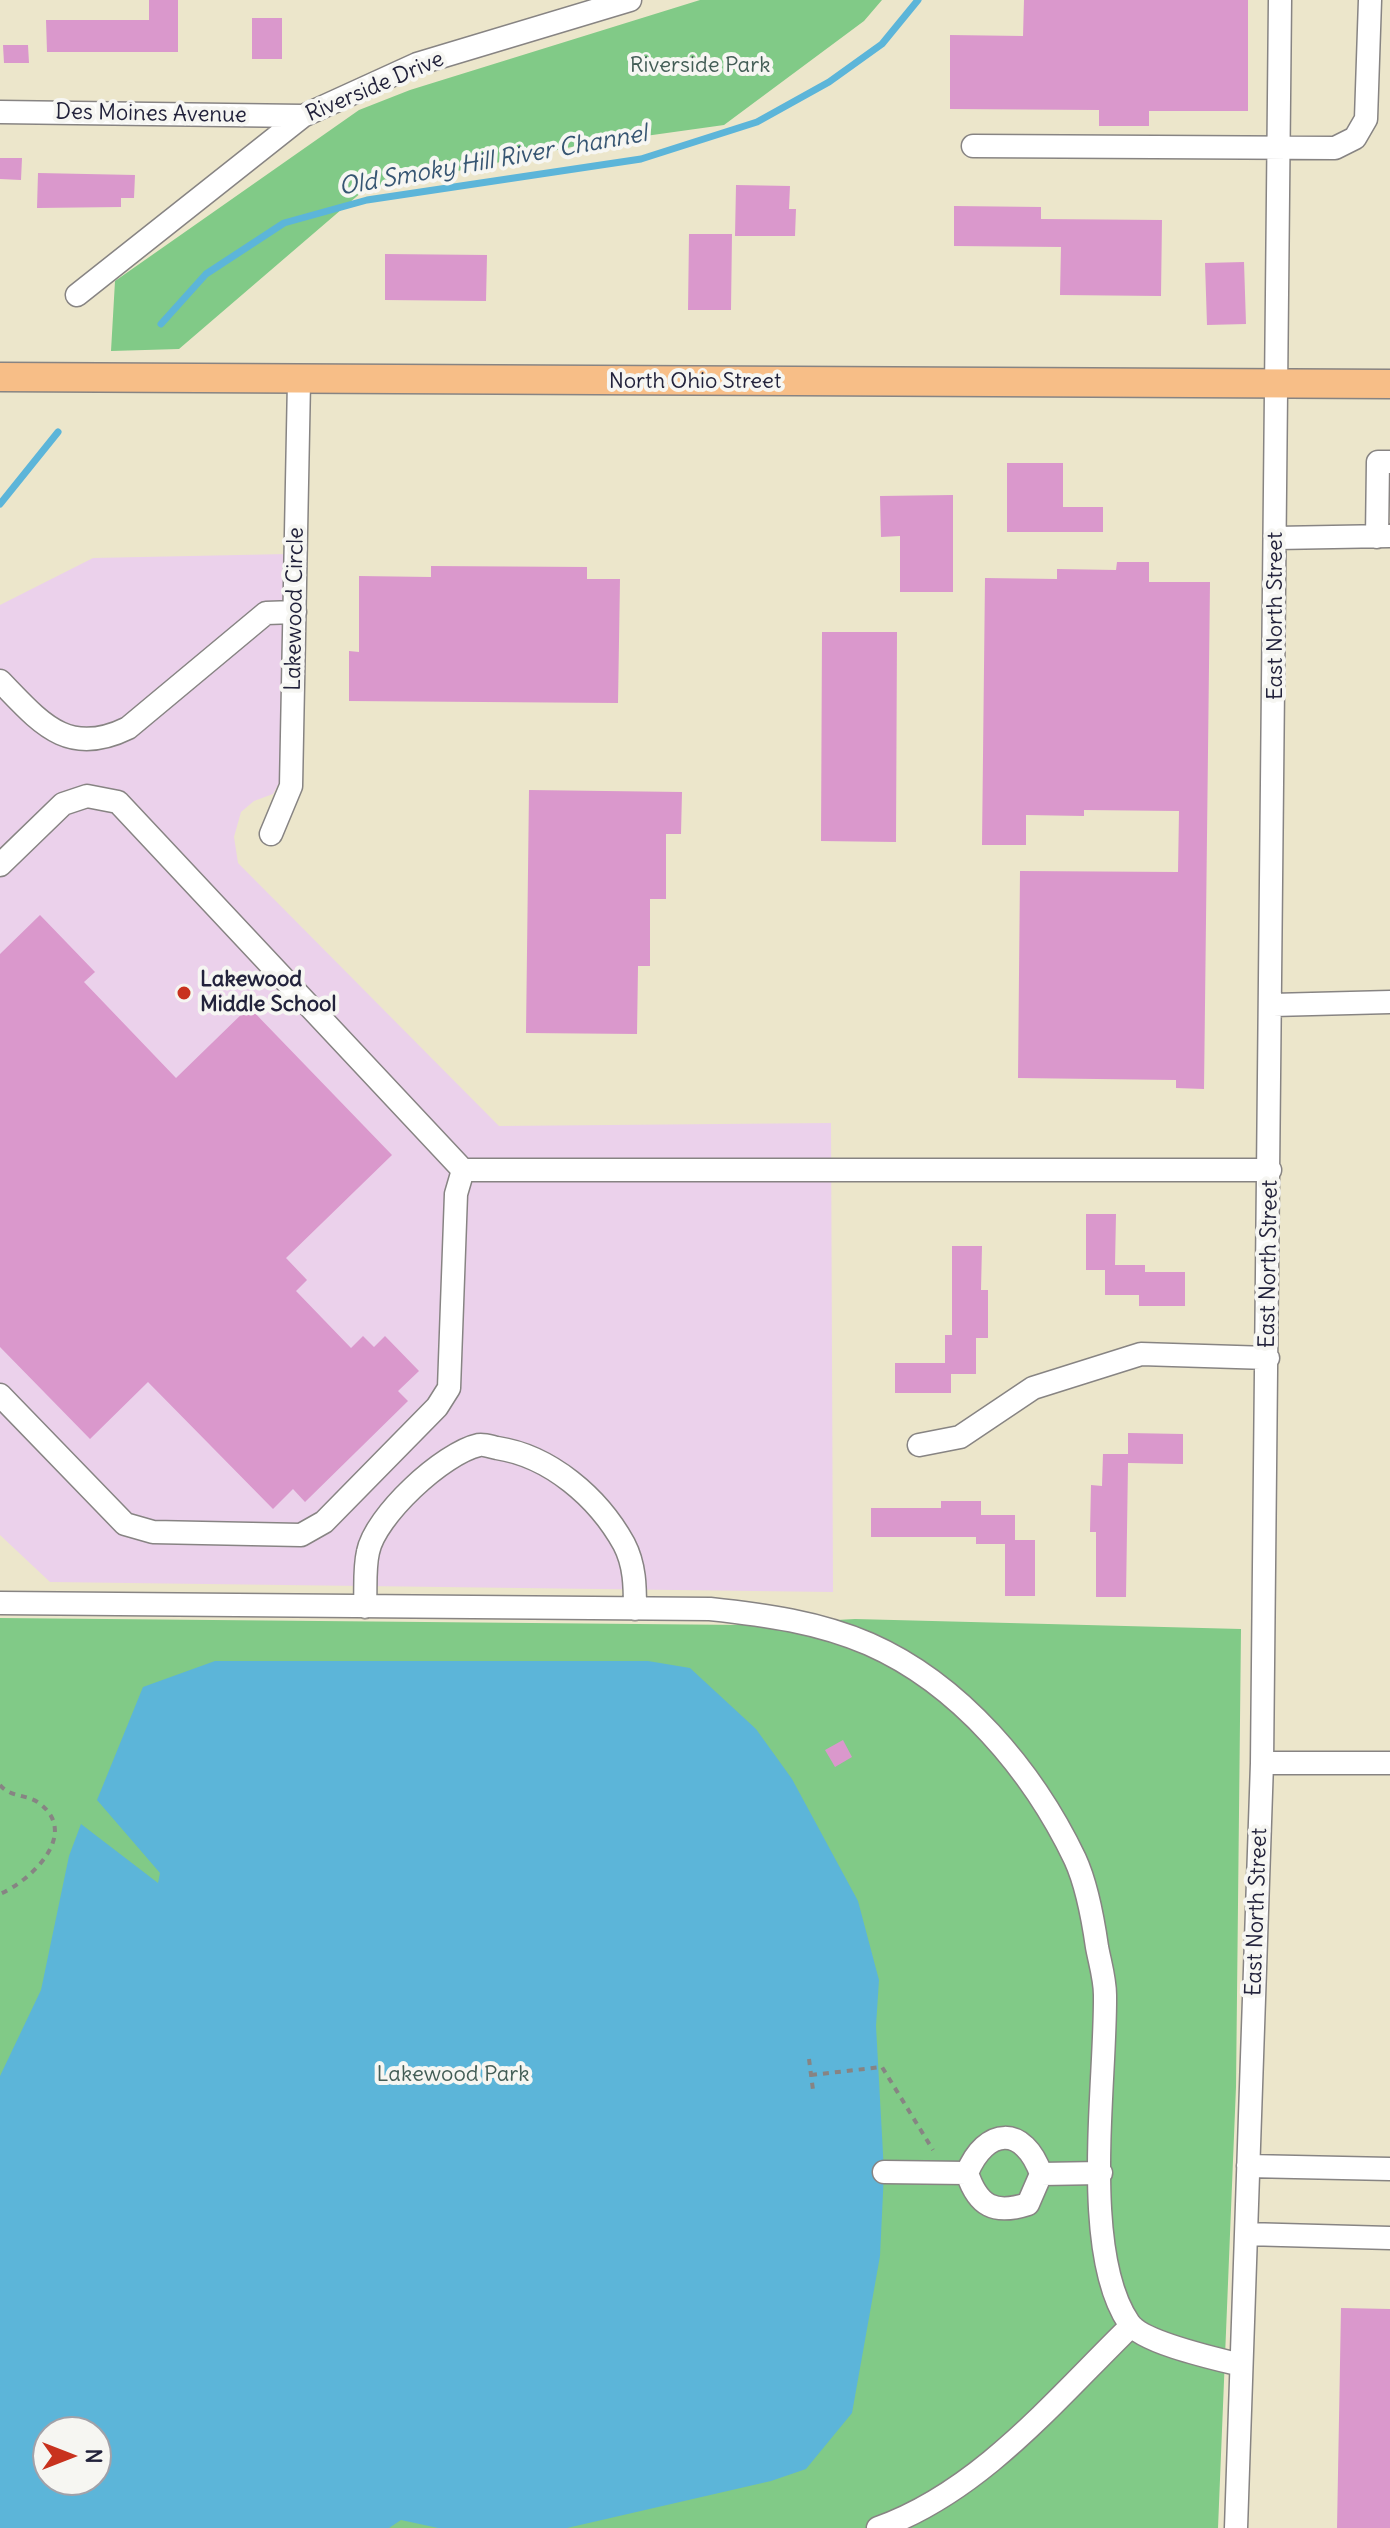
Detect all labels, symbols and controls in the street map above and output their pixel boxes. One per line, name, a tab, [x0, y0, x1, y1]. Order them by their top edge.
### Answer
street label: Riverside Drive	[302, 46, 448, 128]
park label: Riverside Park	[630, 53, 770, 79]
street label: Des Moines Avenue	[55, 99, 247, 129]
water label: Old Smoky Hill River Channel	[337, 120, 649, 202]
street label: North Ohio Street	[609, 369, 781, 395]
street label: Lakewood Circle	[280, 527, 310, 691]
street label: East North Street	[1263, 532, 1289, 700]
place label: Lakewood Middle School	[200, 967, 336, 1018]
marker: Lakewood Middle School	[175, 984, 193, 1002]
street label: East North Street	[1254, 1180, 1284, 1348]
street label: East North Street	[1241, 1827, 1273, 1997]
park label: Lakewood Park	[377, 2062, 529, 2088]
north arrow	[32, 2416, 112, 2496]
text: N	[80, 2448, 108, 2464]

